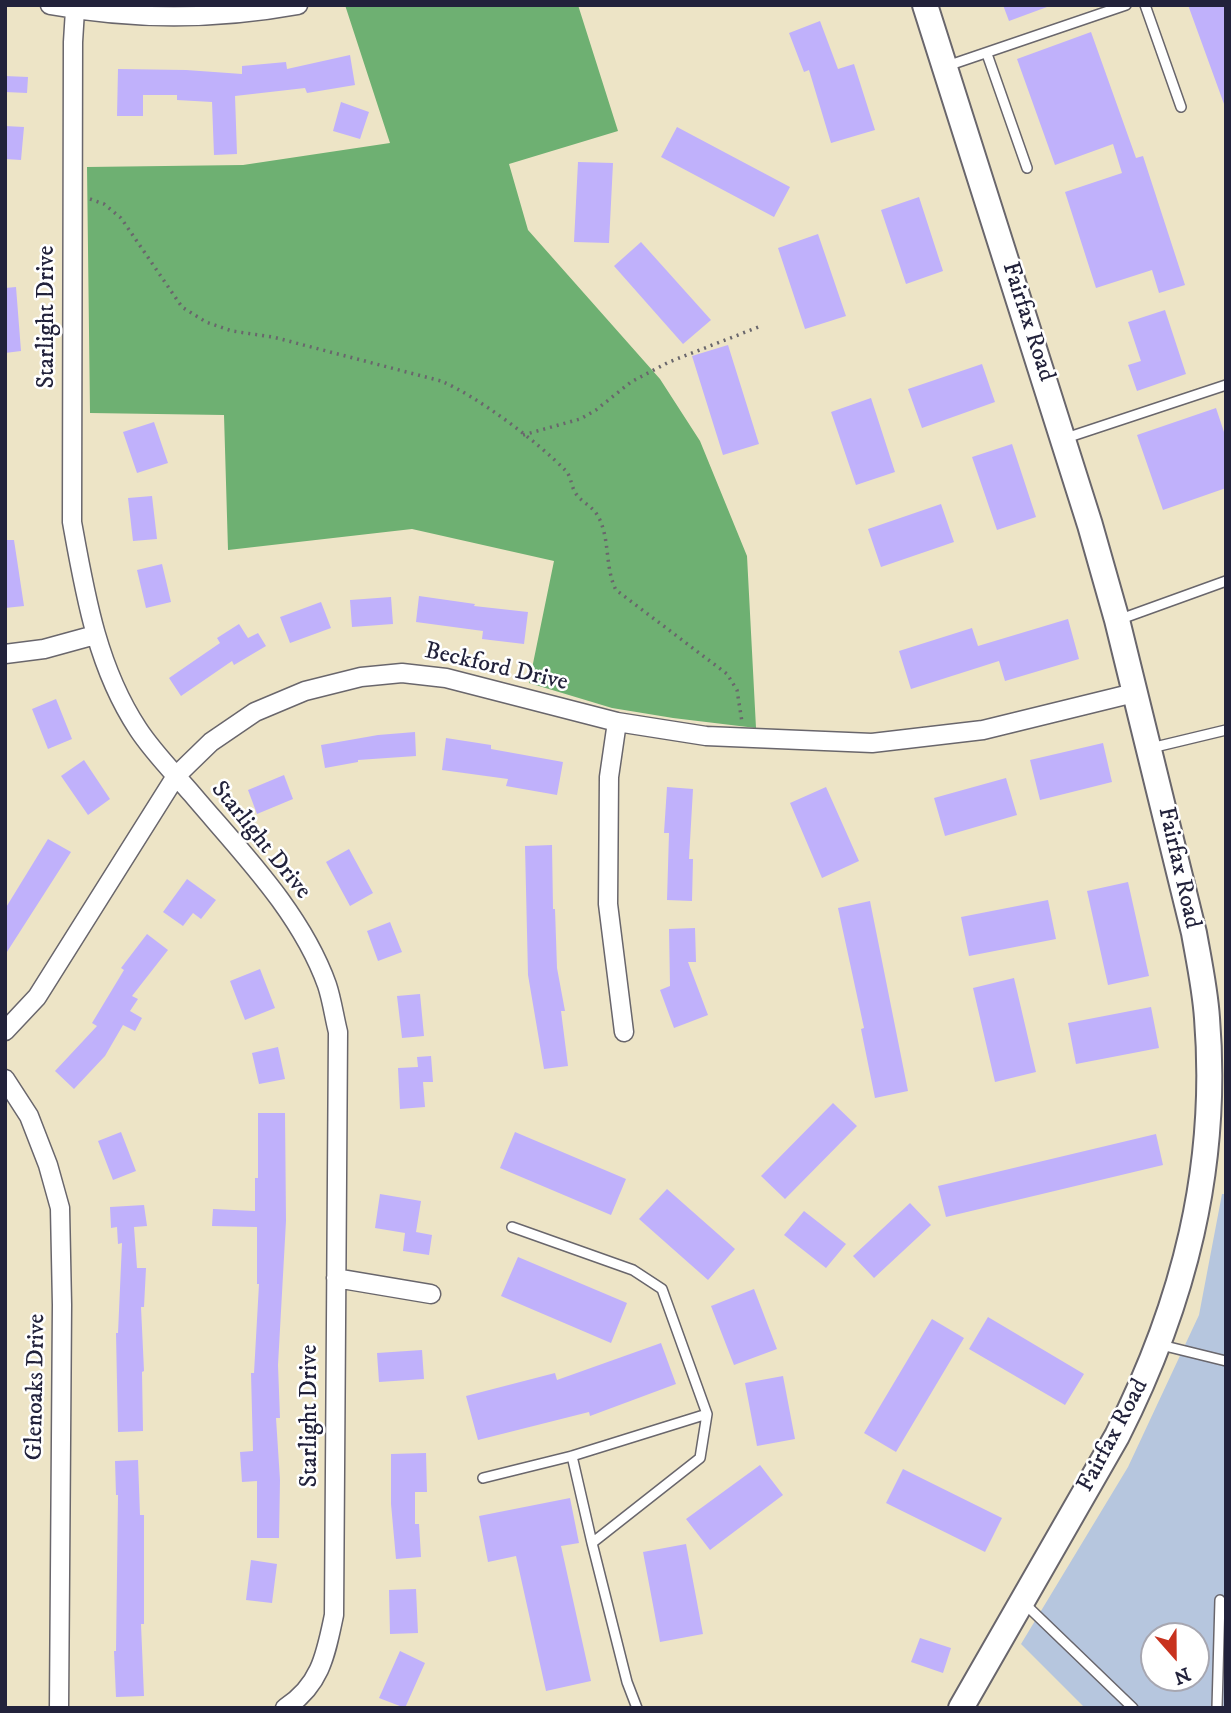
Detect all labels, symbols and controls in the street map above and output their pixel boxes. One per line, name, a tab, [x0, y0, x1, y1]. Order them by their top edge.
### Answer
street label: Starlight Drive	[34, 245, 62, 389]
street label: Fairfax Road	[994, 259, 1060, 385]
street label: Beckford Drive	[422, 638, 570, 698]
street label: Starlight Drive	[204, 776, 316, 906]
street label: Fairfax Road	[1150, 804, 1206, 932]
street label: Glenoaks Drive	[21, 1313, 53, 1461]
street label: Starlight Drive	[297, 1344, 325, 1488]
street label: Fairfax Road	[1072, 1375, 1156, 1497]
north arrow	[1140, 1622, 1210, 1692]
text: N	[1171, 1662, 1193, 1689]

